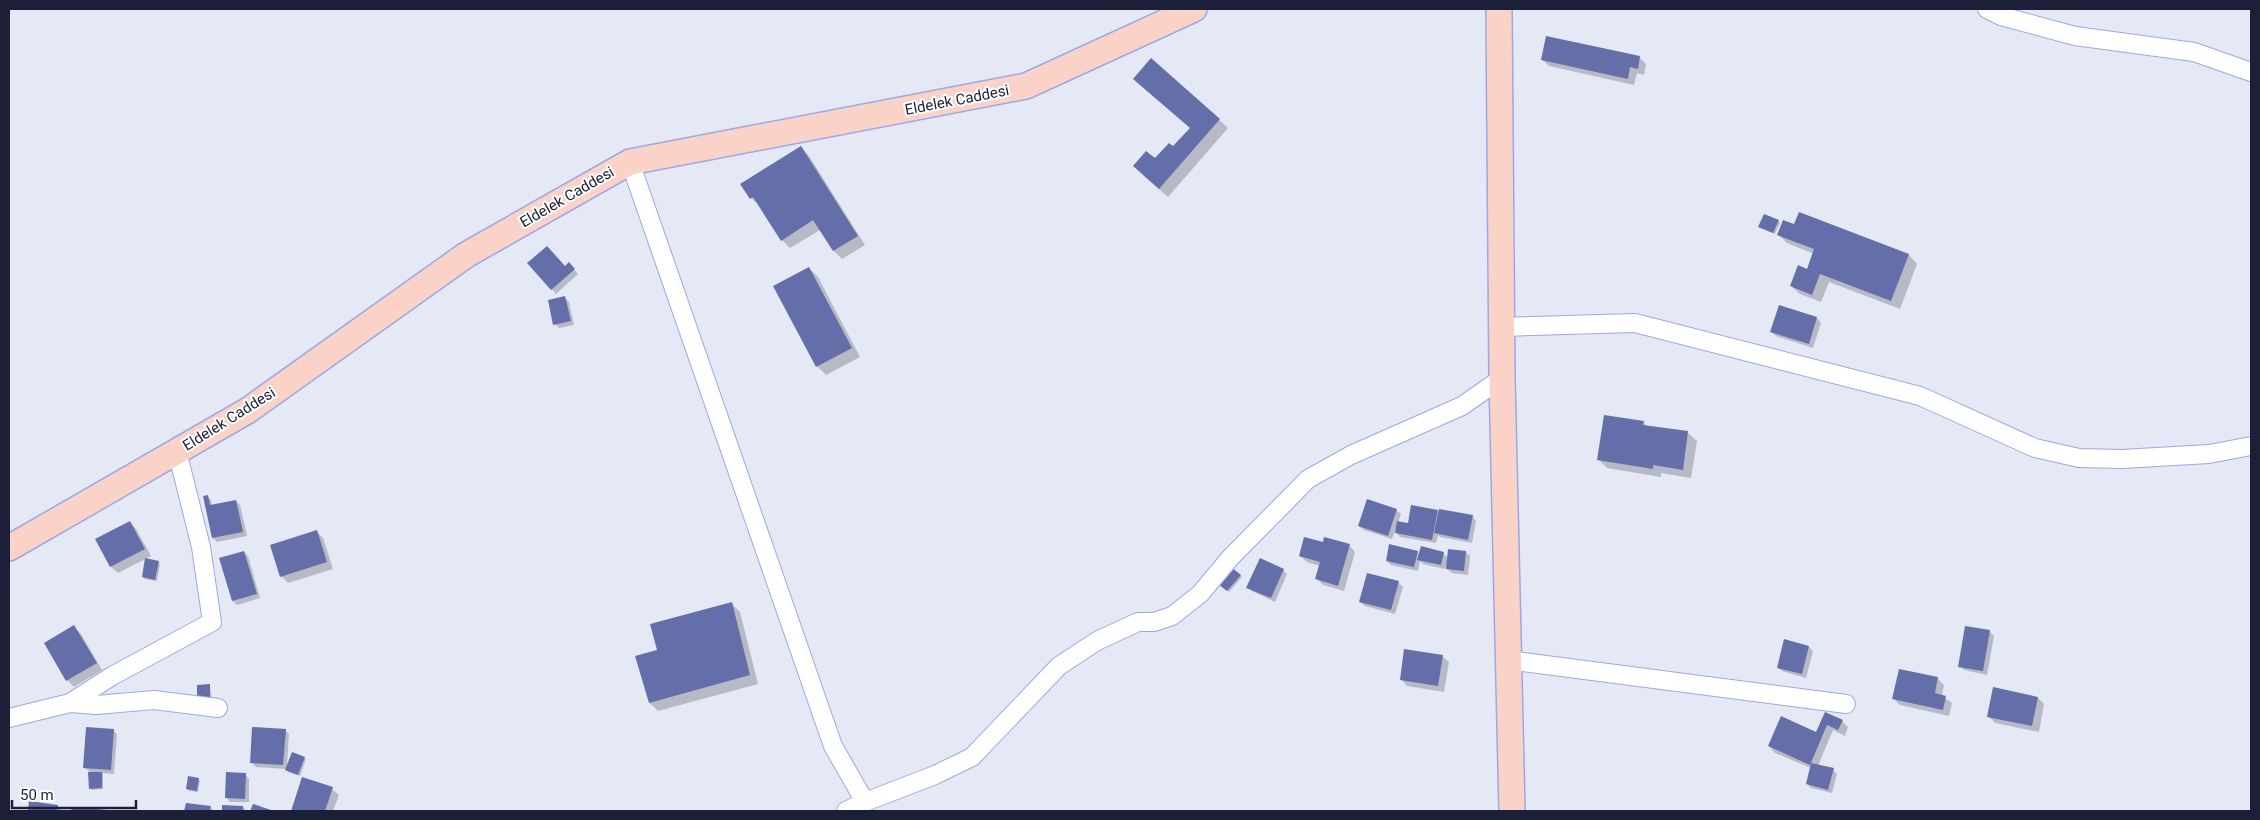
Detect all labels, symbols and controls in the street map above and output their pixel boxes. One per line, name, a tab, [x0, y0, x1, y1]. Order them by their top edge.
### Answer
street label: Eldelek Caddesi	[903, 81, 1011, 119]
street label: Eldelek Caddesi	[517, 163, 617, 231]
street label: Eldelek Caddesi	[179, 383, 279, 455]
scale bar	[12, 778, 136, 810]
text: 50 m	[20, 786, 54, 804]

